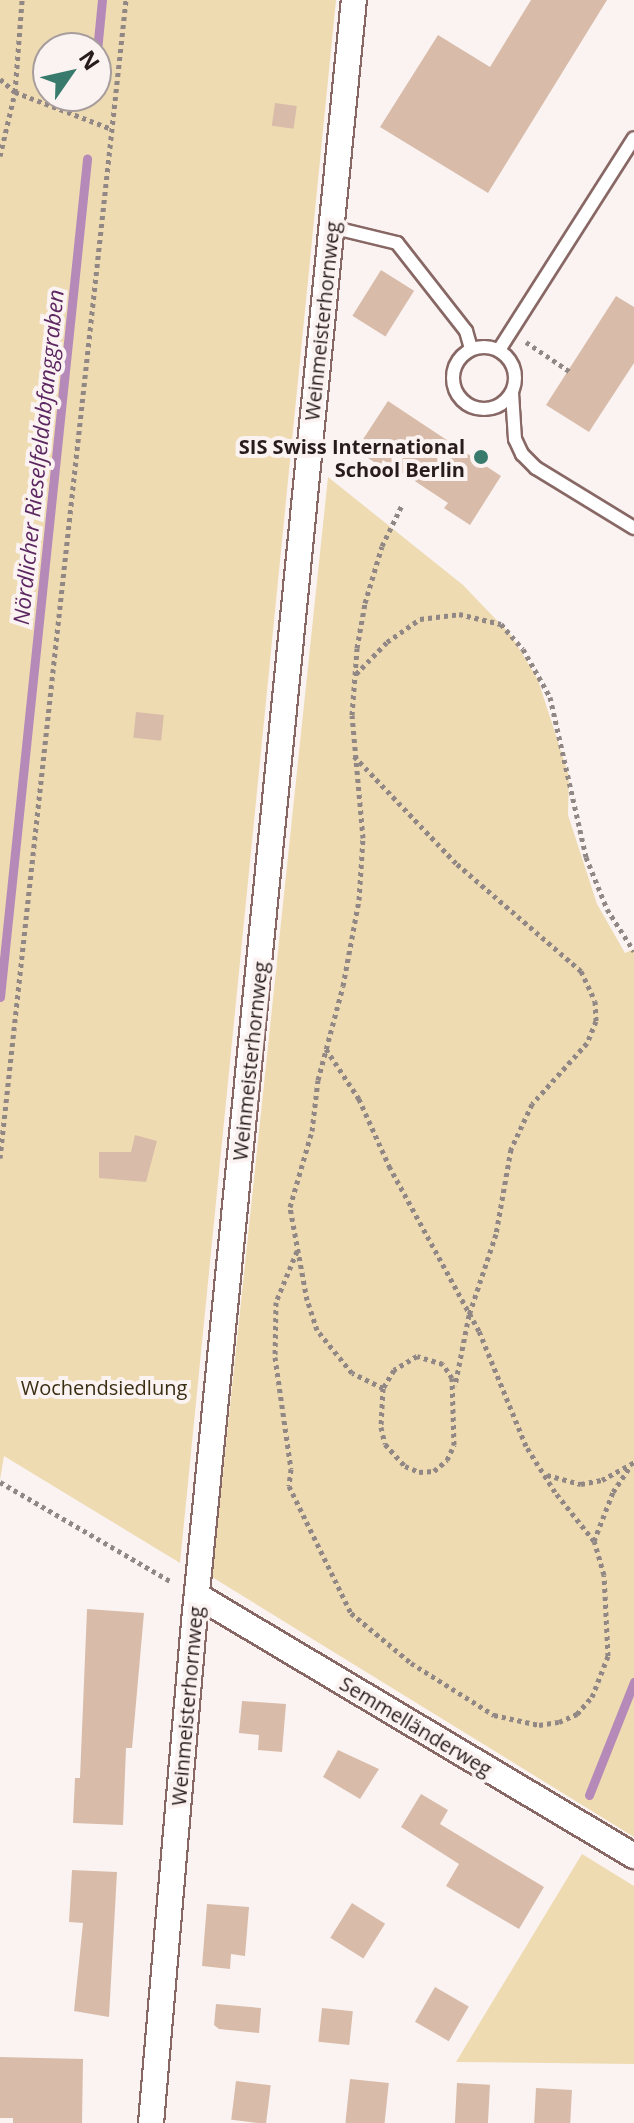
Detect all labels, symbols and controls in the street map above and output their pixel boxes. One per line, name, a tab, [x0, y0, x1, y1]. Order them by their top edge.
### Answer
north arrow	[32, 32, 112, 112]
text: N	[73, 44, 108, 75]
street label: Weinmeisterhornweg	[300, 220, 344, 422]
water label: Nördlicher Rieselfeldabfanggraben	[7, 288, 69, 626]
place label: SIS Swiss International School Berlin	[239, 434, 465, 481]
marker: SIS Swiss International School Berlin	[472, 448, 490, 466]
street label: Weinmeisterhornweg	[228, 960, 272, 1162]
park label: Wochendsiedlung	[21, 1375, 187, 1399]
street label: Weinmeisterhornweg	[166, 1605, 208, 1807]
street label: Semmelländerweg	[336, 1671, 496, 1781]

